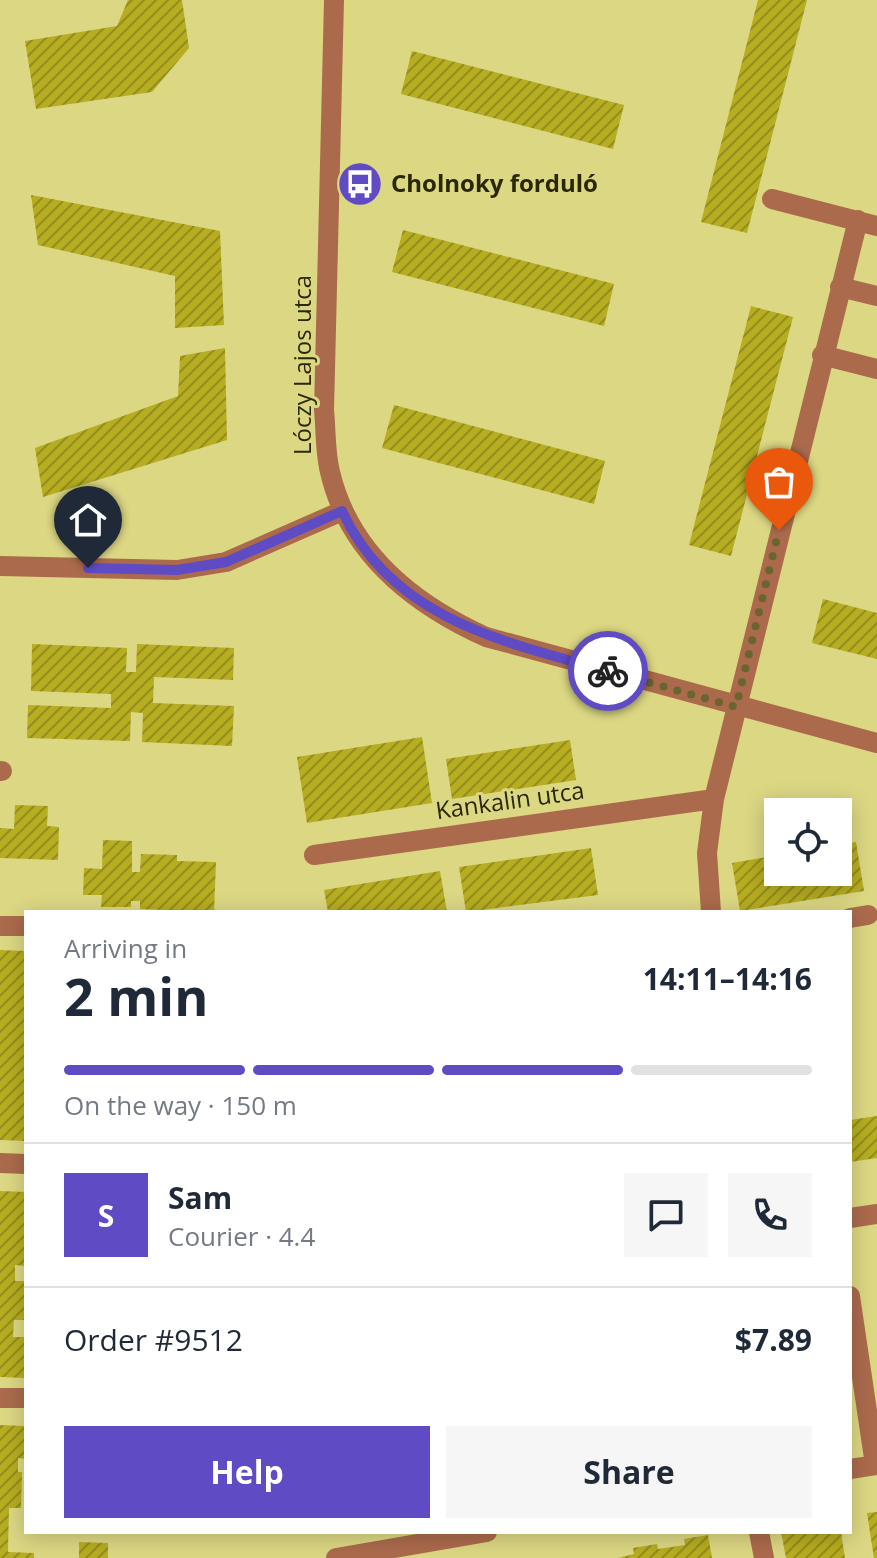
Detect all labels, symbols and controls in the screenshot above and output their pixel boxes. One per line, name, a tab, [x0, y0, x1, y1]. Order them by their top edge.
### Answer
bus stop icon: Cholnoky forduló	[336, 160, 384, 208]
place label: Cholnoky forduló	[391, 166, 598, 199]
street label: Lóczy Lajos utca	[285, 275, 318, 455]
pin	[745, 448, 813, 530]
icon: bag	[757, 460, 801, 504]
pin	[54, 486, 122, 568]
icon: home	[66, 498, 110, 542]
courier	[568, 631, 648, 711]
icon: bike	[586, 649, 630, 693]
street label: Kankalin utca	[433, 773, 586, 826]
map controls	[764, 798, 852, 886]
button: locate	[764, 798, 852, 886]
text: Arriving in	[64, 930, 187, 966]
text: 14:11–14:16	[643, 958, 812, 999]
text: 2 min	[64, 960, 208, 1031]
text: On the way · 150 m	[64, 1087, 297, 1123]
button: chat	[624, 1173, 708, 1257]
button: phone	[728, 1173, 812, 1257]
text: Sam	[168, 1177, 232, 1218]
text: S	[98, 1195, 114, 1236]
text: Courier · 4.4	[168, 1218, 315, 1254]
text: Order #9512	[64, 1319, 243, 1360]
text: $7.89	[735, 1319, 812, 1360]
button: Help	[64, 1426, 430, 1518]
button: Share	[446, 1426, 812, 1518]

